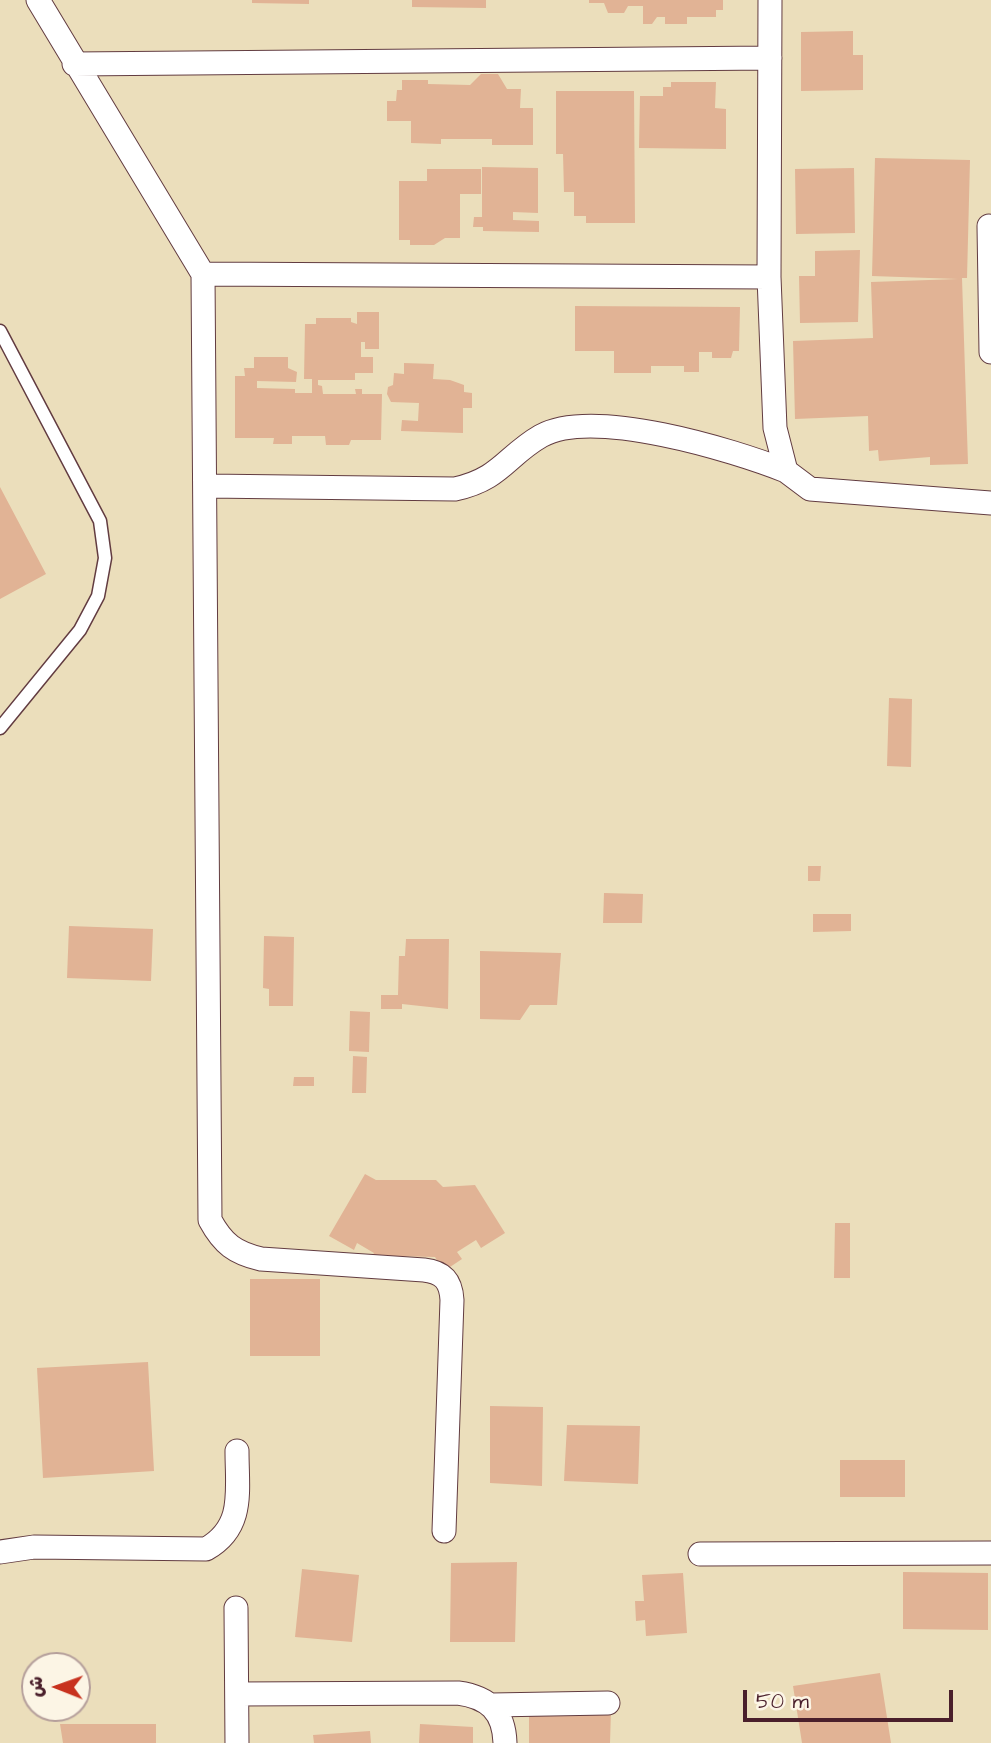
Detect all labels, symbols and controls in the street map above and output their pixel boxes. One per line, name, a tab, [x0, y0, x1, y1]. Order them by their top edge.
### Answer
north arrow	[21, 1652, 91, 1722]
text: ش	[23, 1676, 50, 1697]
scale bar	[746, 1676, 956, 1720]
text: 50 m	[756, 1687, 809, 1716]

